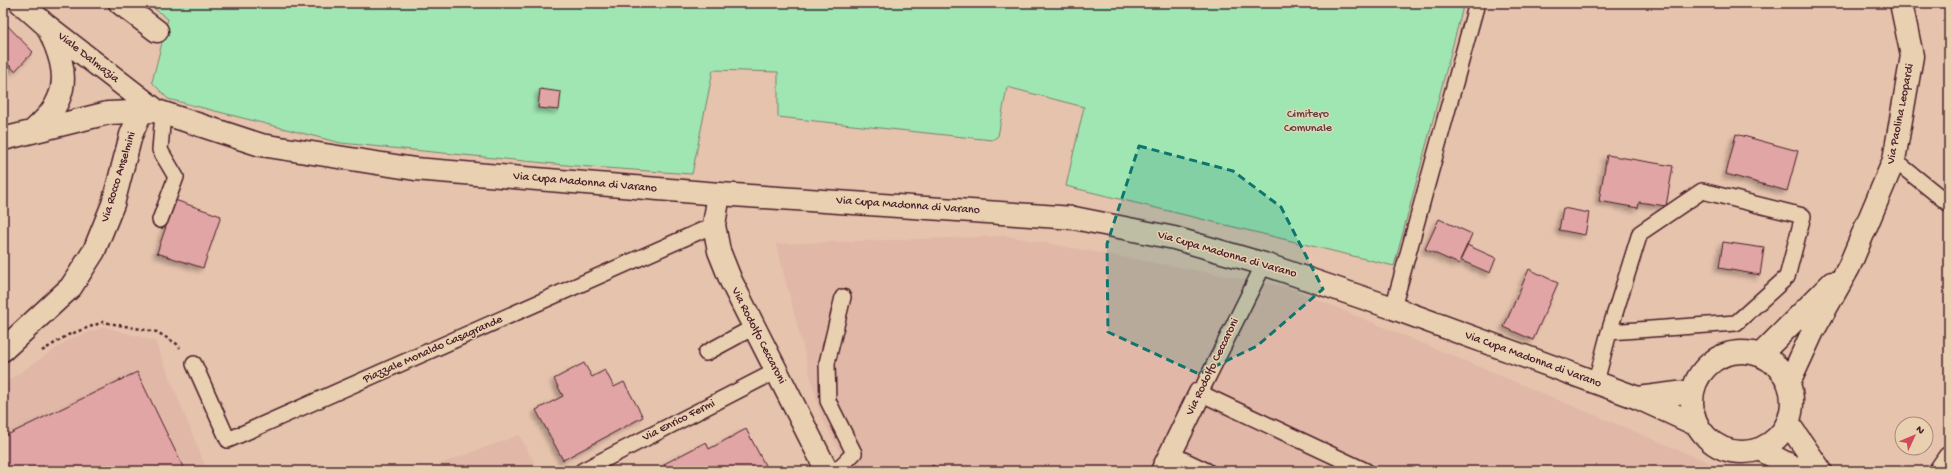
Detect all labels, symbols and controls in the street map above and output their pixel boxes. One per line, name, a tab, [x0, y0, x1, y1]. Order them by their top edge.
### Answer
street label: Viale Dalmazia	[54, 29, 122, 87]
street label: Via Paolina Leopardi	[1884, 62, 1918, 166]
park label: Cimitero Comunale	[1284, 108, 1333, 136]
street label: Via Rocco Anselmini	[98, 130, 140, 225]
street label: Via Cupa Madonna di Varano	[512, 170, 657, 196]
street label: Via Cupa Madonna di Varano	[835, 194, 980, 218]
street label: Via Cupa Madonna di Varano	[1155, 228, 1298, 282]
street label: Via Rodolfo Ceccaroni	[727, 285, 789, 387]
street label: Piazzale Monaldo Casagrande	[360, 312, 506, 388]
street label: Via Rodolfo Ceccaroni	[1183, 316, 1243, 419]
street label: Via Cupa Madonna di Varano	[1462, 328, 1603, 391]
street label: Via Enrico Fermi	[639, 397, 718, 446]
north arrow	[1894, 416, 1934, 456]
text: N	[1913, 424, 1927, 437]

